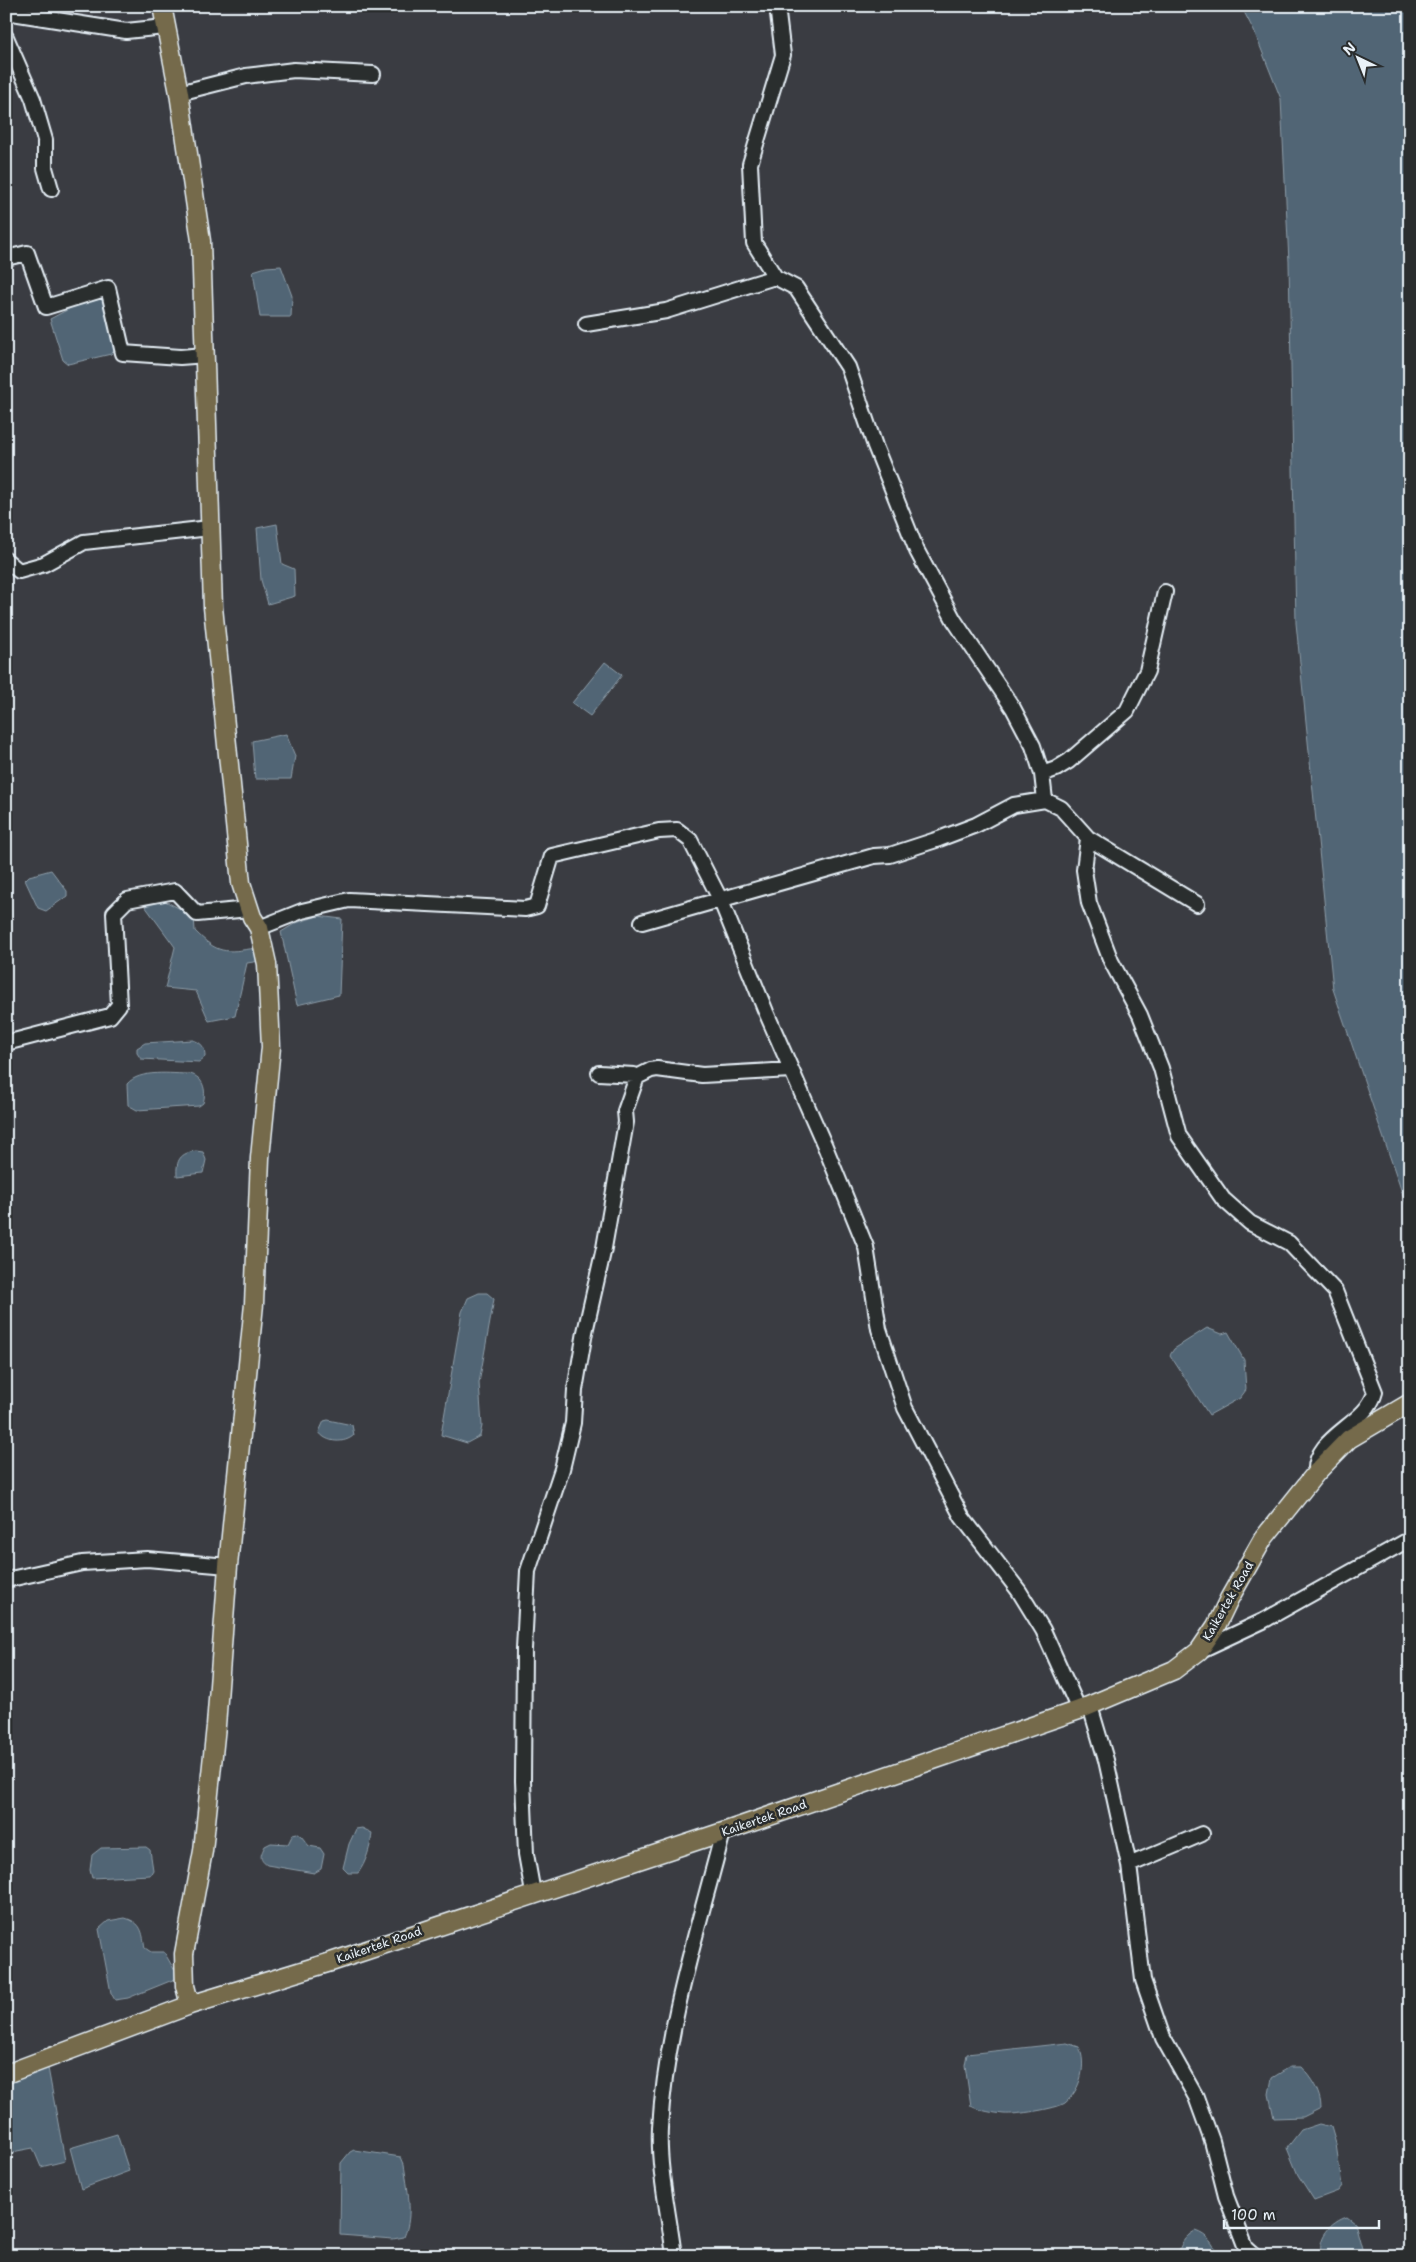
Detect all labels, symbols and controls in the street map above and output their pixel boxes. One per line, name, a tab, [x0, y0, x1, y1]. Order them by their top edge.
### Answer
north arrow	[1334, 32, 1384, 82]
text: N	[1339, 38, 1359, 59]
street label: Kaikertek Road	[1199, 1558, 1257, 1644]
street label: Kaikertek Road	[719, 1796, 809, 1840]
street label: Kaikertek Road	[334, 1923, 424, 1967]
scale bar	[1224, 2197, 1378, 2229]
text: 100 m	[1231, 2205, 1276, 2225]

